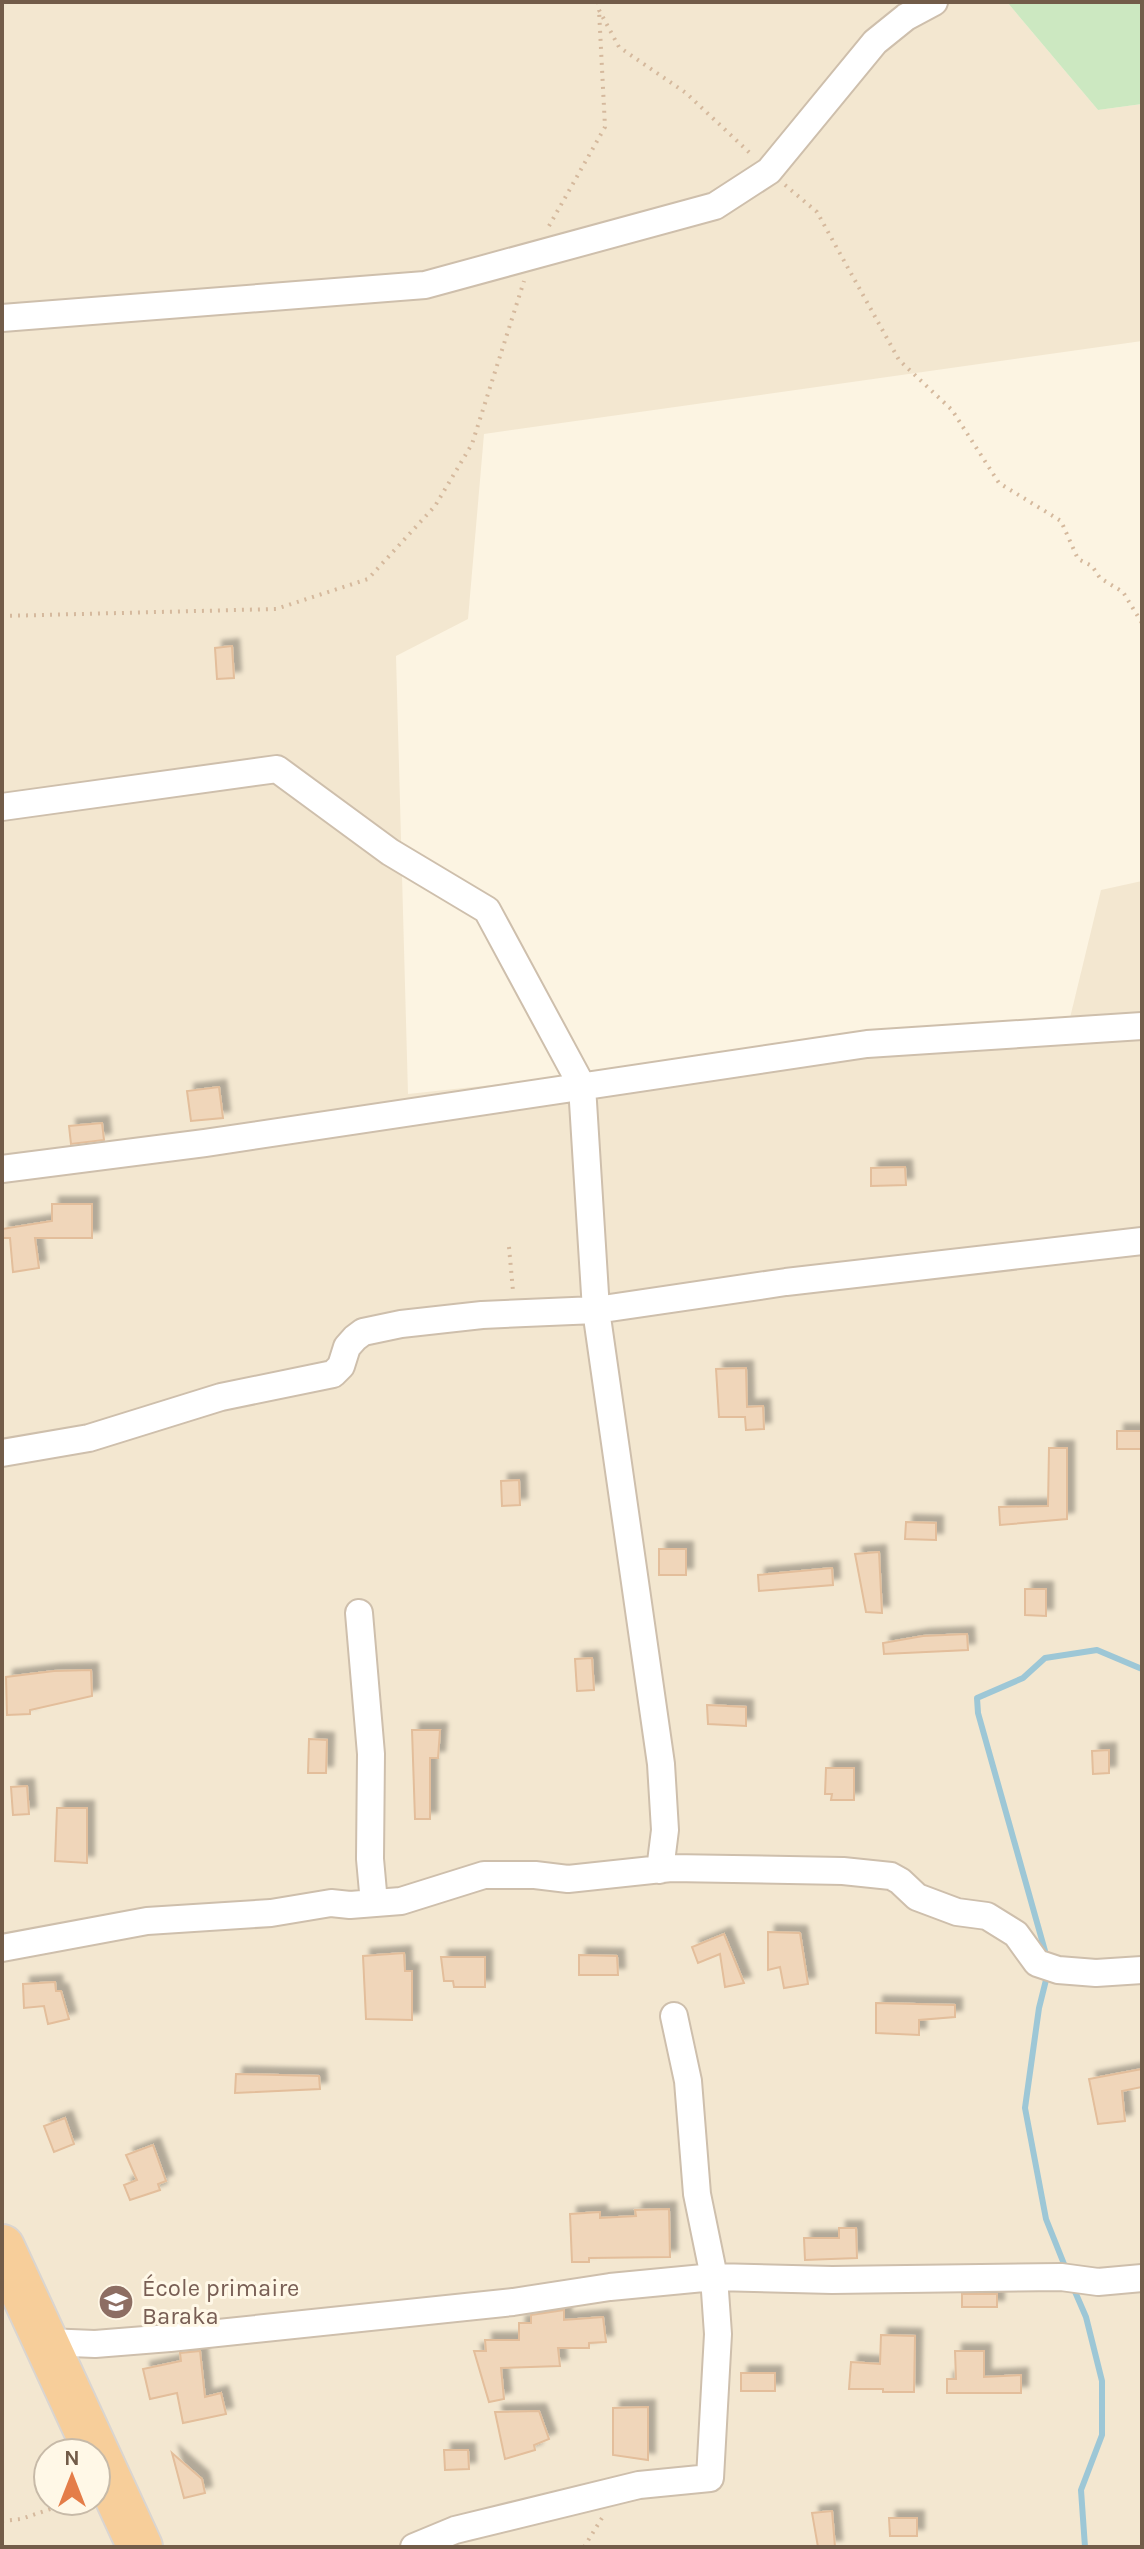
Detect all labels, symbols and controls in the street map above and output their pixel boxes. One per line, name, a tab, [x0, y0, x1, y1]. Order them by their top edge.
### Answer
place label: École primaire Baraka	[142, 2273, 299, 2330]
school or university icon: École primaire Baraka	[97, 2283, 135, 2321]
north arrow	[32, 2437, 112, 2517]
text: N	[64, 2445, 80, 2471]

